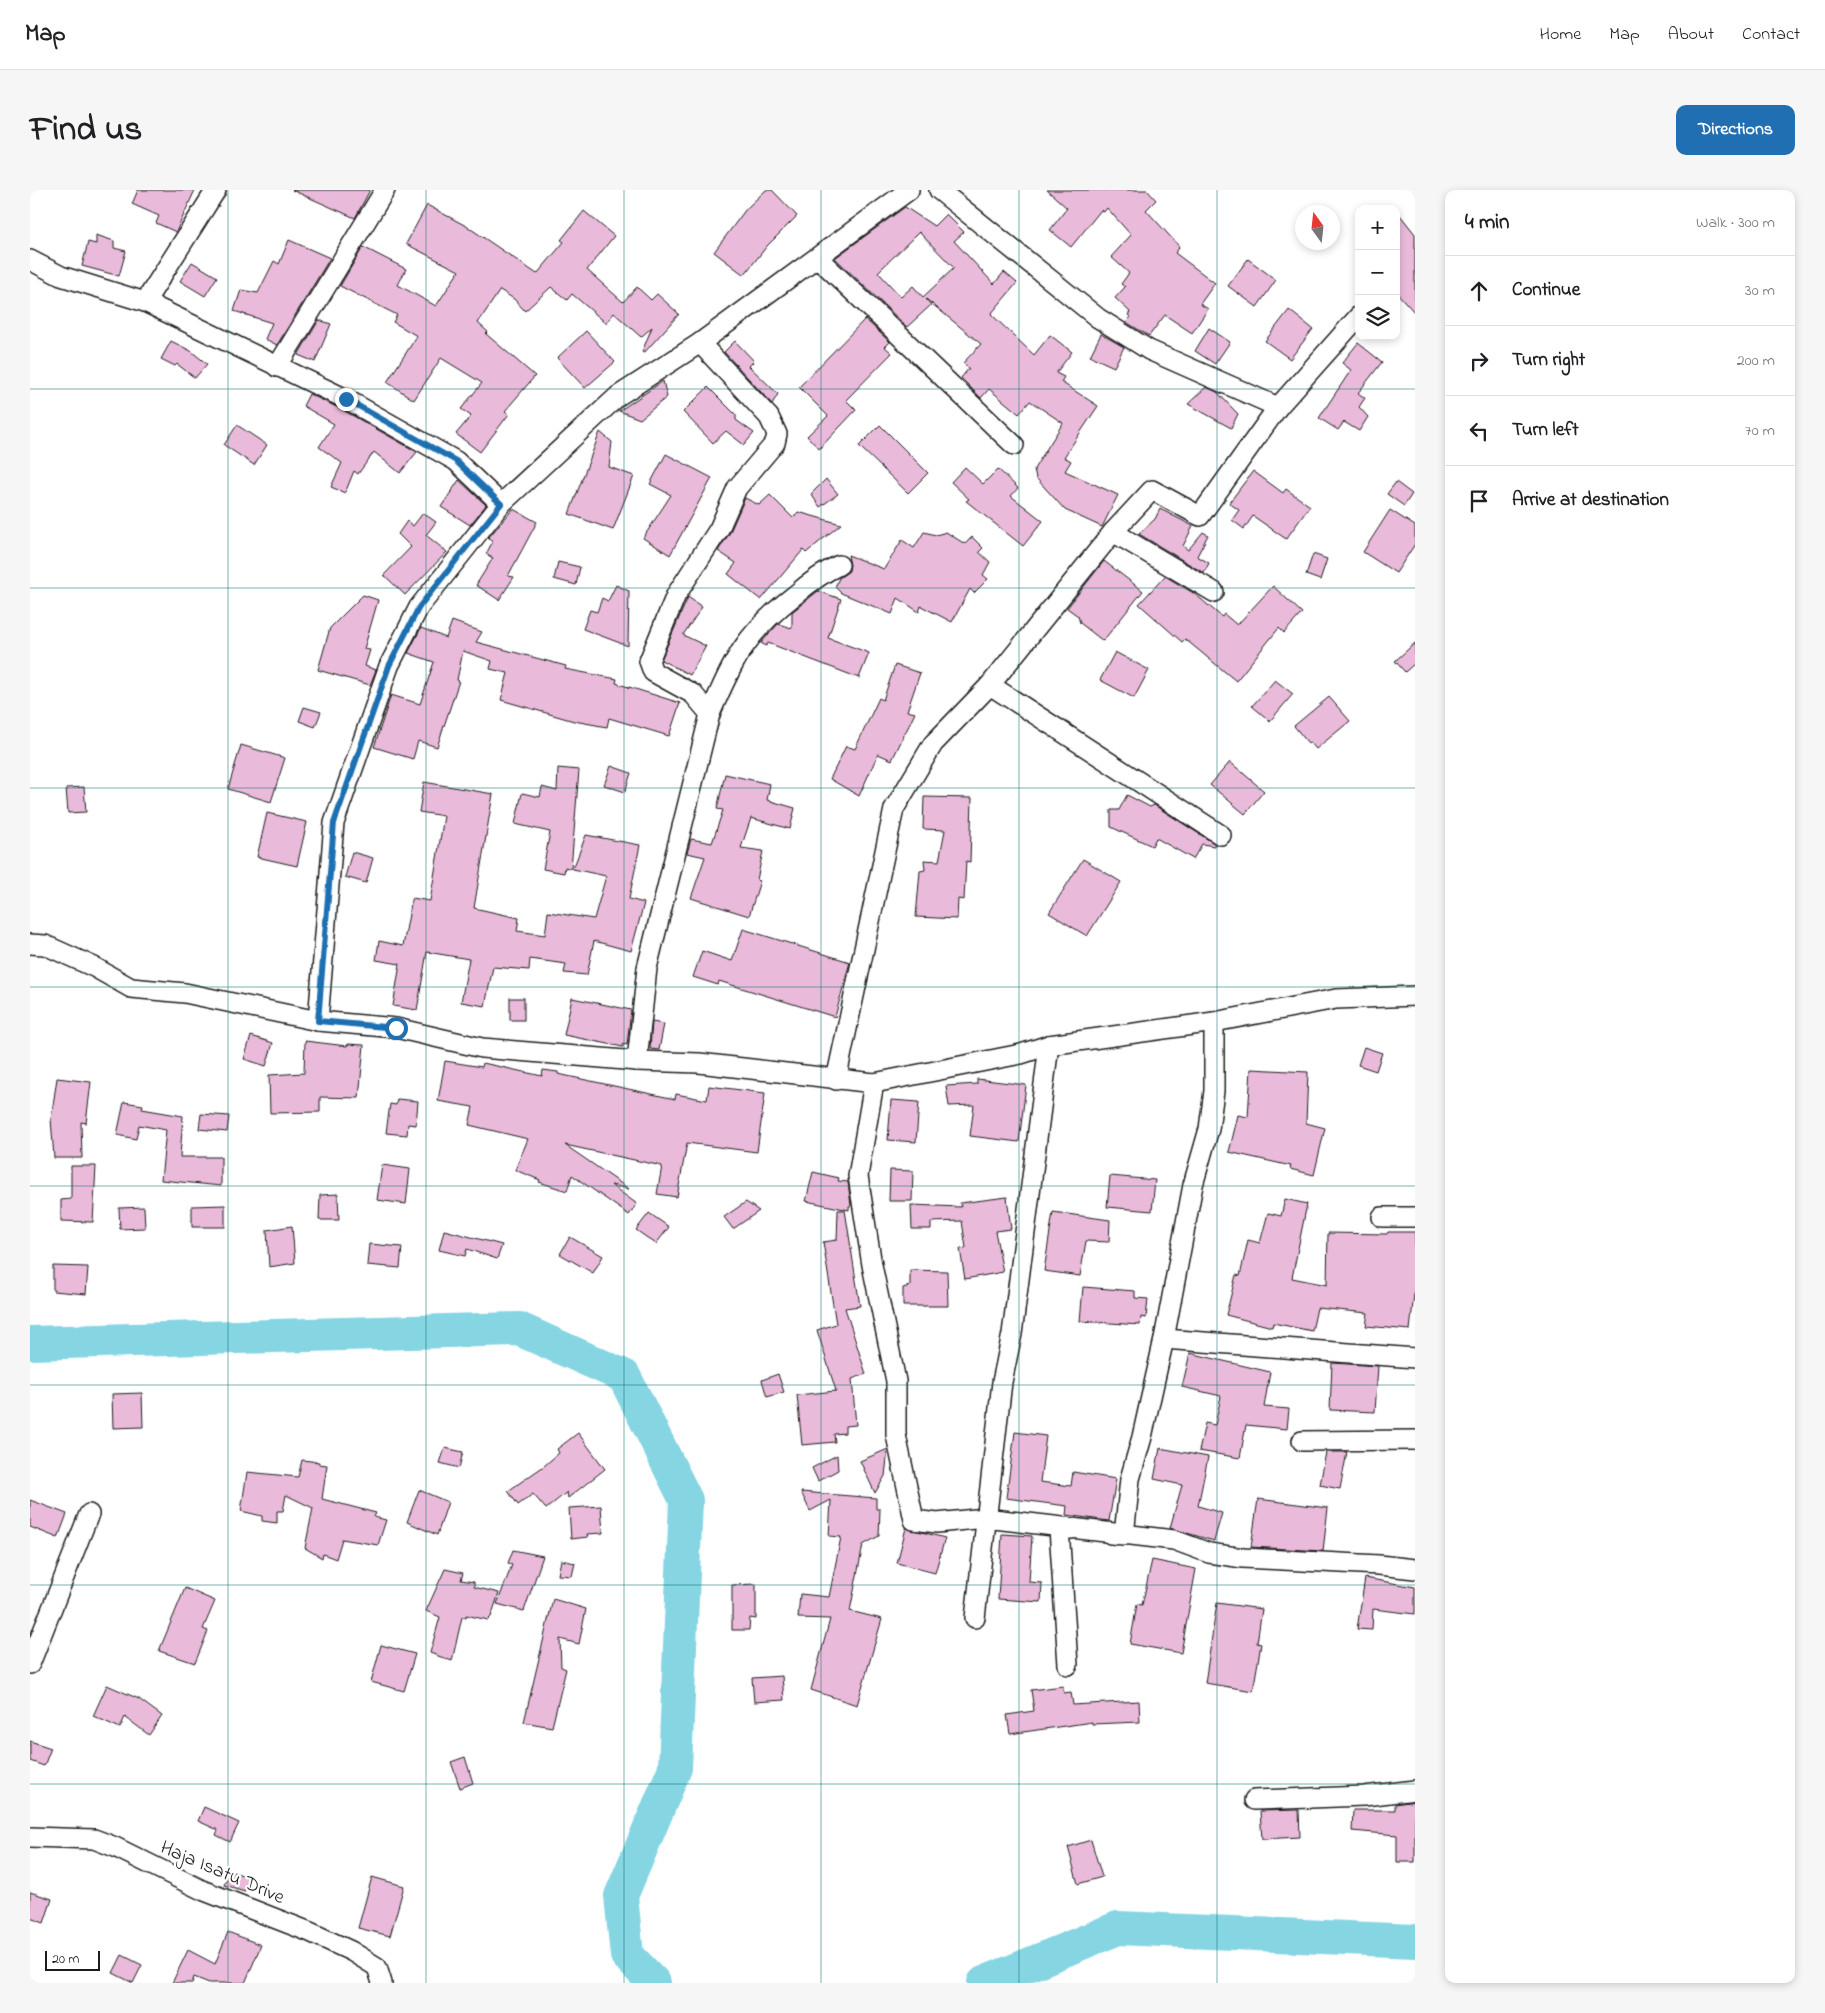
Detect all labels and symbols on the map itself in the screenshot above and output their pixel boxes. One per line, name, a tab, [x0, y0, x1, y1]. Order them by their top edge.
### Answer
north arrow	[1295, 205, 1340, 250]
route end	[335, 388, 358, 411]
route start	[385, 1017, 408, 1040]
street label: Haja Isatu Drive	[155, 1834, 289, 1913]
scale bar	[45, 1948, 100, 1971]

